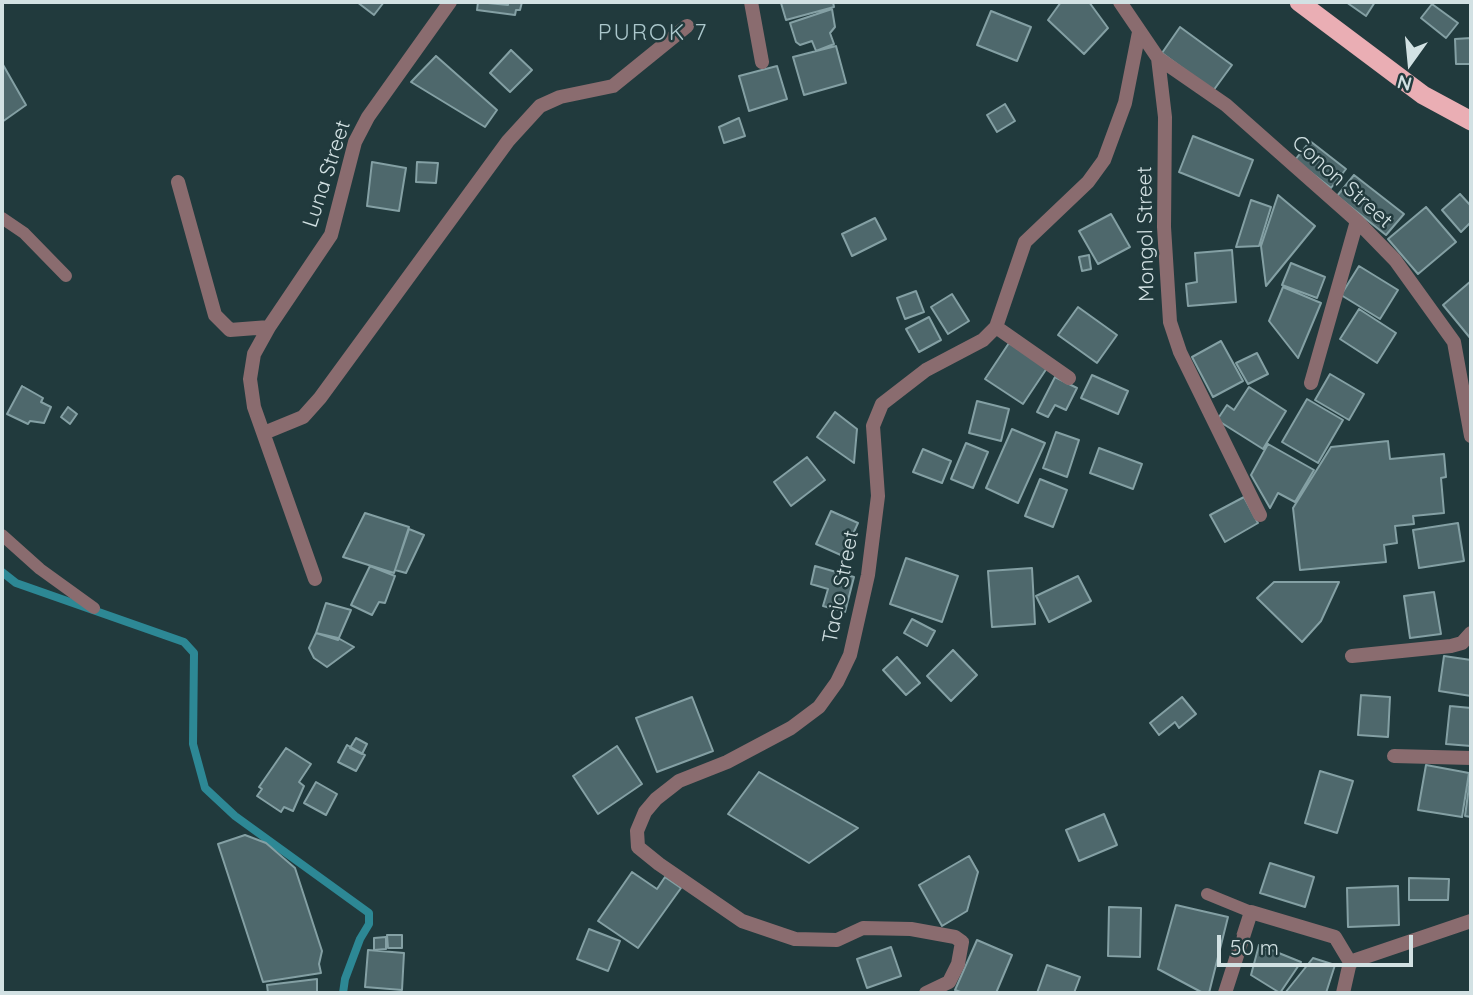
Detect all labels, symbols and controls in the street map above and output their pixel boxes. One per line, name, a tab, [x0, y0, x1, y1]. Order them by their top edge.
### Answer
district label: PUROK 7	[599, 19, 707, 47]
north arrow	[1375, 28, 1445, 98]
text: N	[1395, 70, 1414, 97]
street label: Luna Street	[298, 117, 356, 231]
street label: Conon Street	[1287, 130, 1397, 234]
street label: Mongol Street	[1132, 166, 1160, 302]
street label: Tacio Street	[818, 528, 864, 646]
scale bar	[1221, 922, 1417, 966]
text: 50 m	[1230, 934, 1279, 960]

